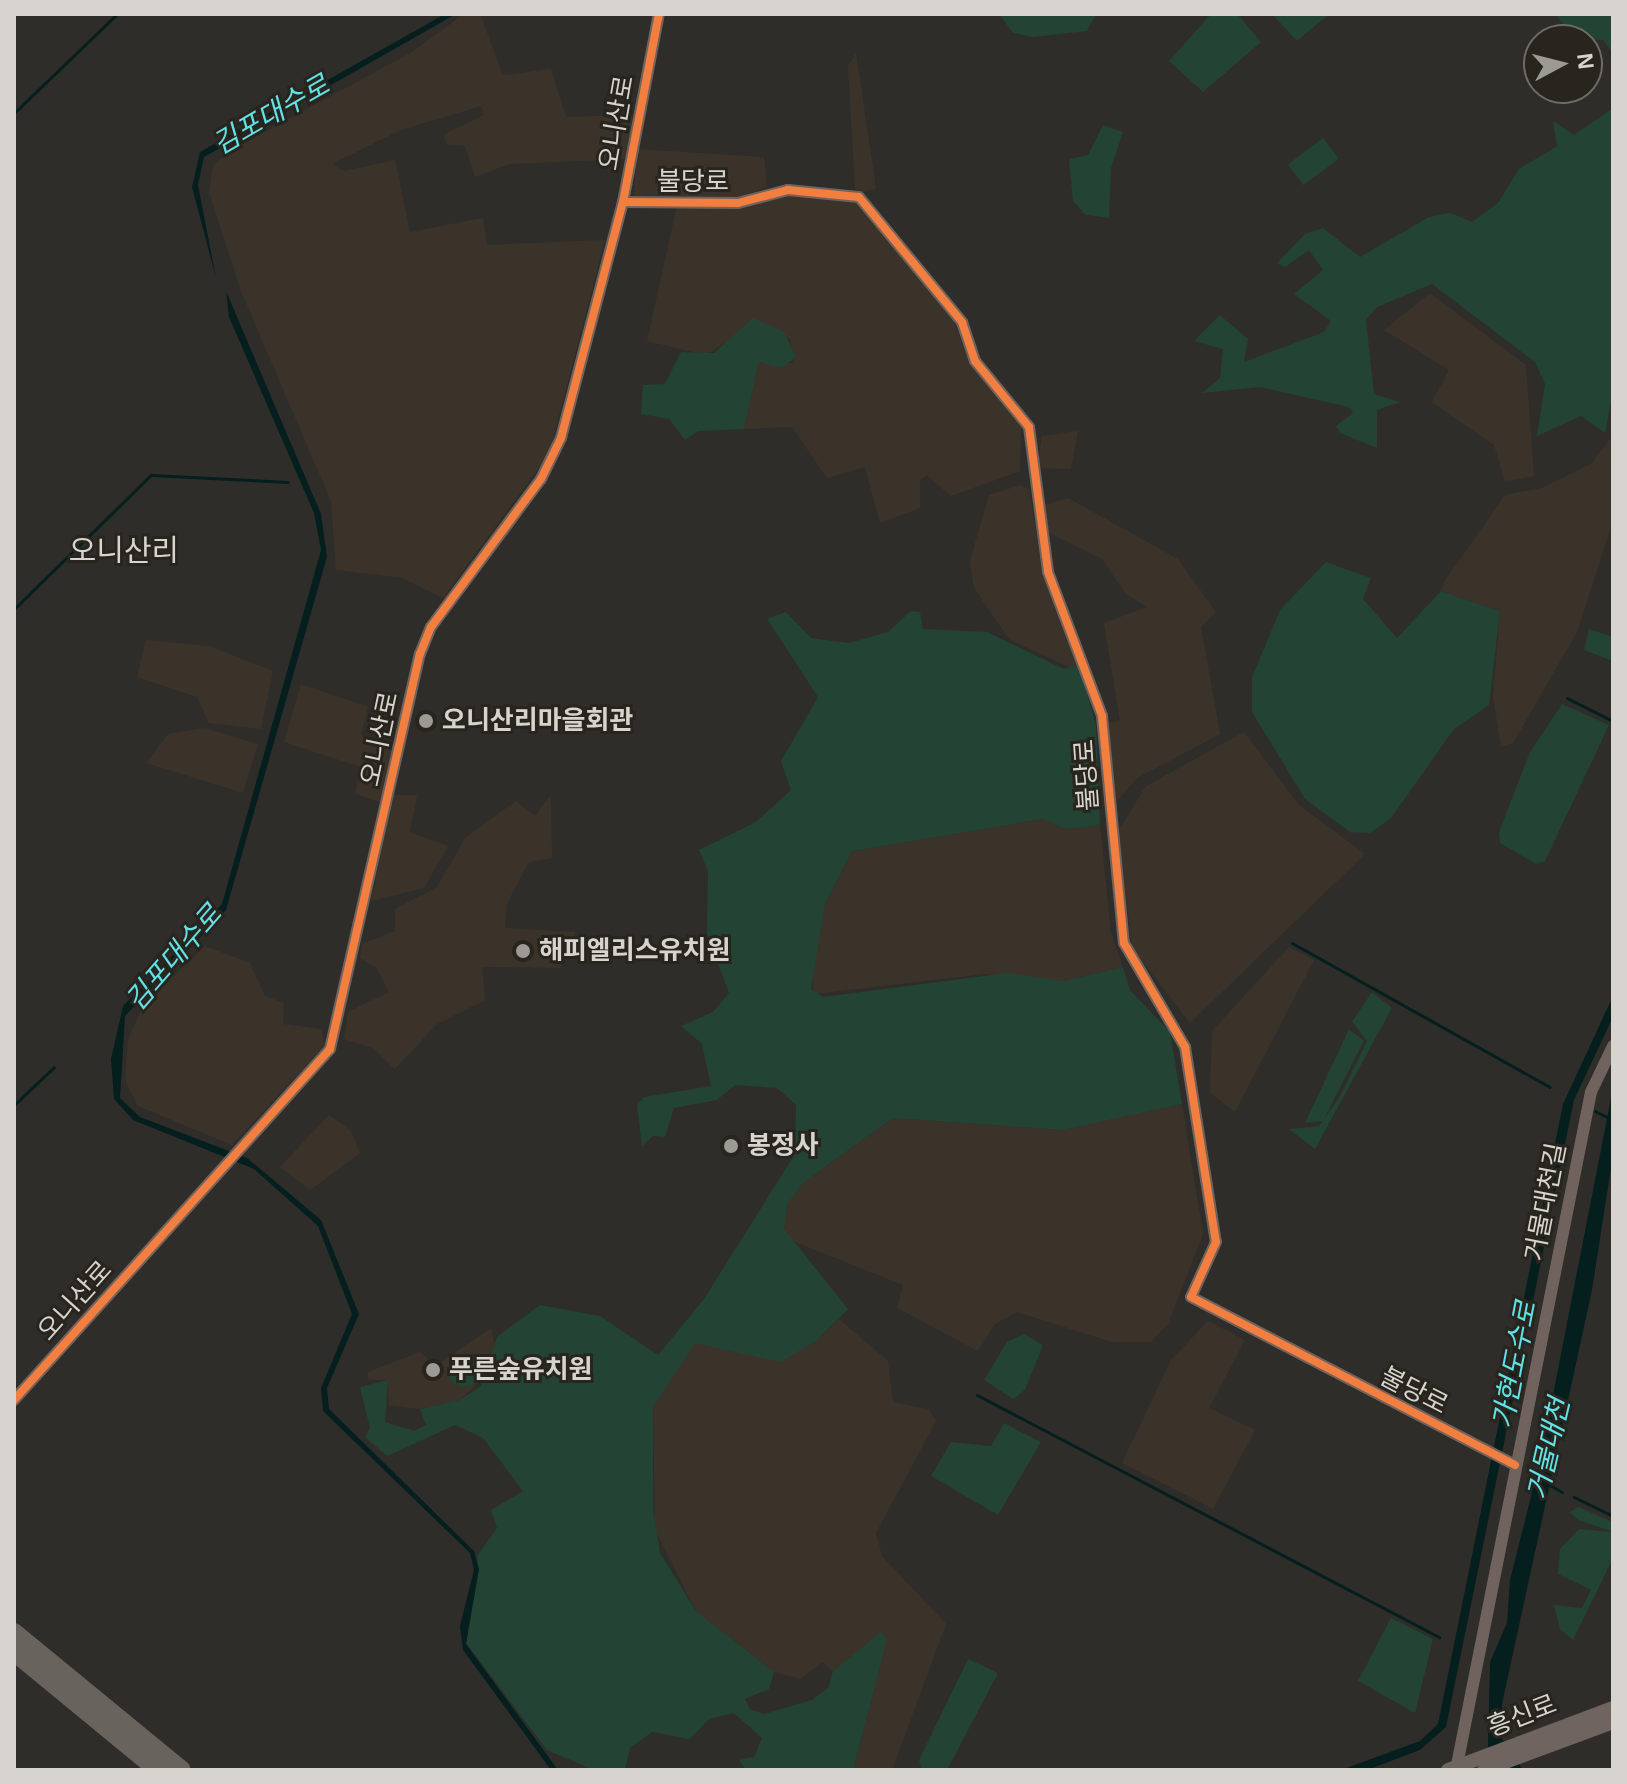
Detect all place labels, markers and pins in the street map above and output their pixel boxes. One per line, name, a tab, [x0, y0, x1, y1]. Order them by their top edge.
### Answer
place label: 오니산리마을회관	[442, 705, 633, 737]
marker: 오니산리마을회관	[417, 712, 435, 730]
place label: 해피엘리스유치원	[539, 935, 730, 967]
marker: 해피엘리스유치원	[514, 942, 532, 960]
place label: 봉정사	[747, 1130, 819, 1162]
marker: 봉정사	[722, 1137, 740, 1155]
place label: 푸른숲유치원	[449, 1354, 593, 1386]
marker: 푸른숲유치원	[424, 1361, 442, 1379]

